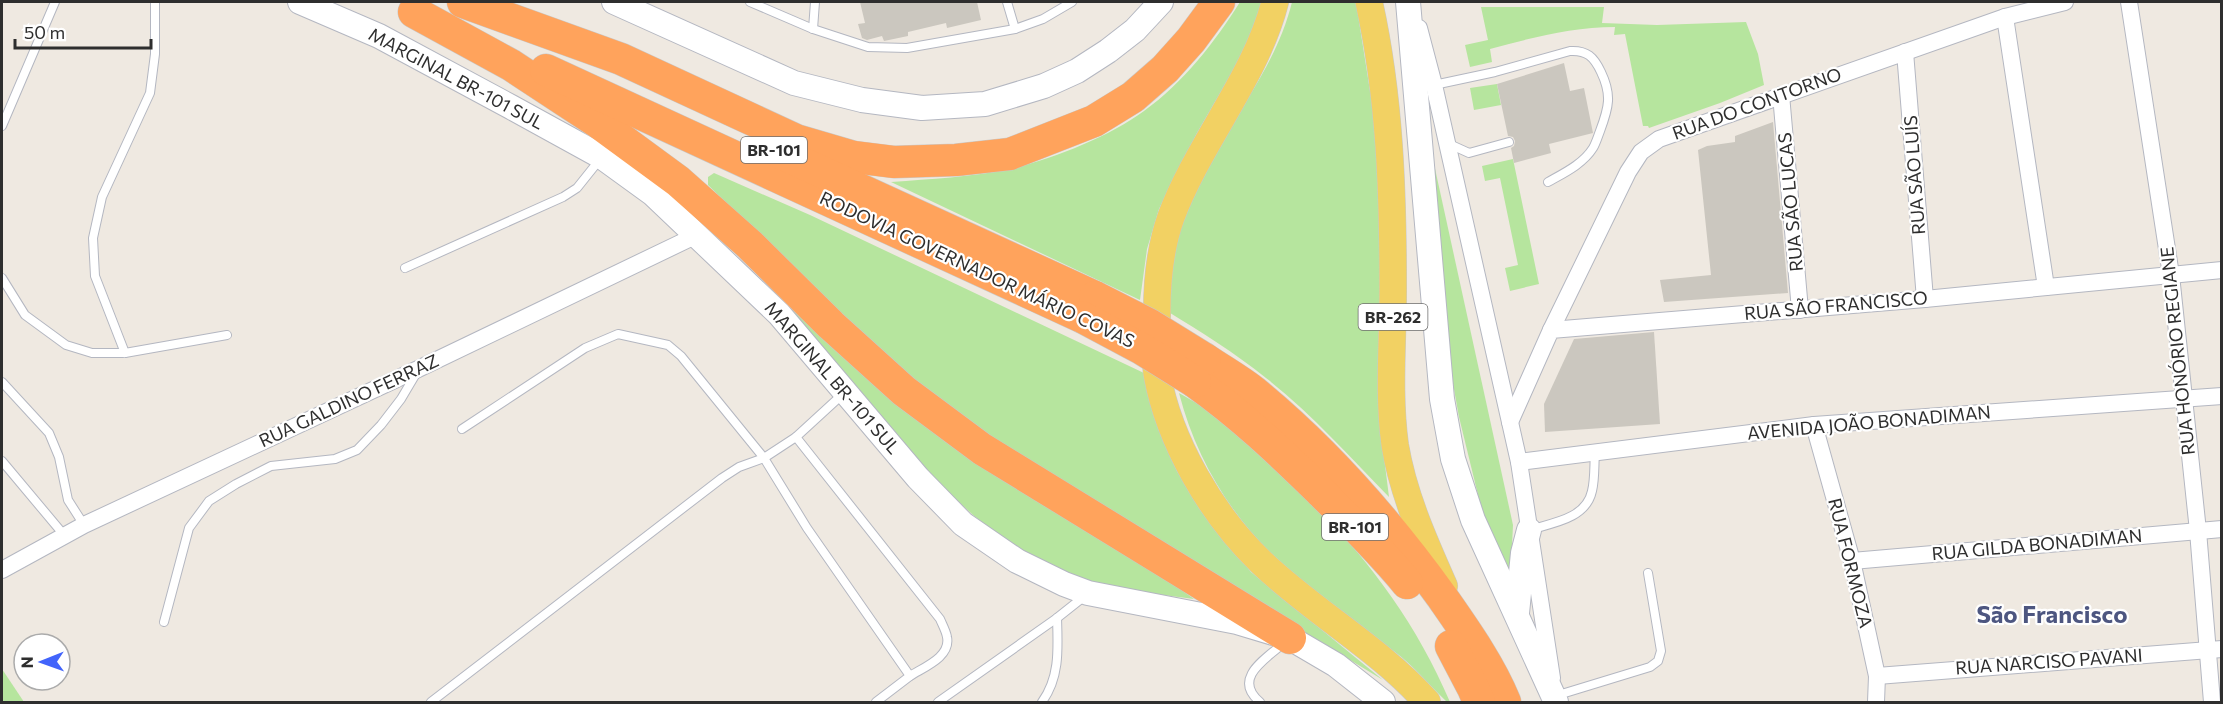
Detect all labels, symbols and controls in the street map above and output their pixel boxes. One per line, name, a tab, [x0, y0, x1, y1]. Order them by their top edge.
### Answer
scale bar	[15, 12, 152, 50]
text: 50 m	[24, 21, 65, 43]
street label: MARGINAL BR-101 SUL	[365, 23, 548, 134]
street label: RUA DO CONTORNO	[1669, 62, 1844, 144]
street label: RUA SÃO LUÍS	[1899, 115, 1929, 236]
street label: RUA SÃO LUCAS	[1773, 132, 1807, 272]
road number: BR-101	[741, 137, 807, 163]
street label: RODOVIA GOVERNADOR MÁRIO COVAS	[816, 186, 1138, 352]
street label: RUA HONÓRIO REGIANE	[2155, 246, 2199, 456]
street label: RUA SÃO FRANCISCO	[1743, 286, 1929, 324]
street label: MARGINAL BR-101 SUL	[760, 296, 905, 458]
road number: BR-262	[1358, 304, 1428, 330]
street label: RUA GALDINO FERRAZ	[255, 349, 442, 451]
street label: AVENIDA JOÃO BONADIMAN	[1746, 400, 1992, 444]
street label: RUA FORMOZA	[1824, 496, 1878, 630]
road number: BR-101	[1322, 514, 1388, 540]
street label: RUA GILDA BONADIMAN	[1931, 524, 2143, 564]
district label: São Francisco	[1976, 599, 2128, 628]
north arrow	[12, 632, 72, 692]
street label: RUA NARCISO PAVANI	[1955, 643, 2143, 679]
text: N	[17, 656, 36, 668]

